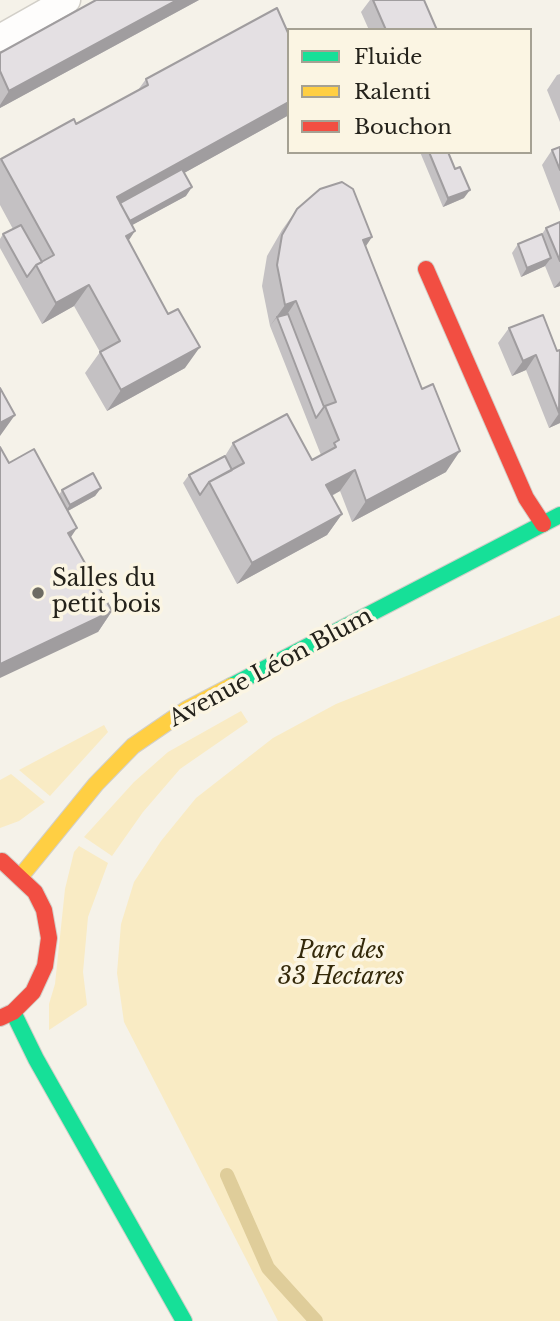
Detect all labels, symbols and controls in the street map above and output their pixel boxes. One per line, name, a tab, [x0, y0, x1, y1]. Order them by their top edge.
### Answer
legend	[287, 28, 532, 154]
text: Fluide	[354, 44, 422, 70]
text: Ralenti	[354, 79, 431, 105]
text: Bouchon	[354, 114, 452, 140]
place label: Salles du petit bois	[52, 566, 161, 620]
marker: Salles du petit bois	[30, 585, 46, 601]
street label: Avenue Léon Blum	[164, 603, 378, 733]
park label: Parc des 33 Hectares	[278, 938, 404, 992]

